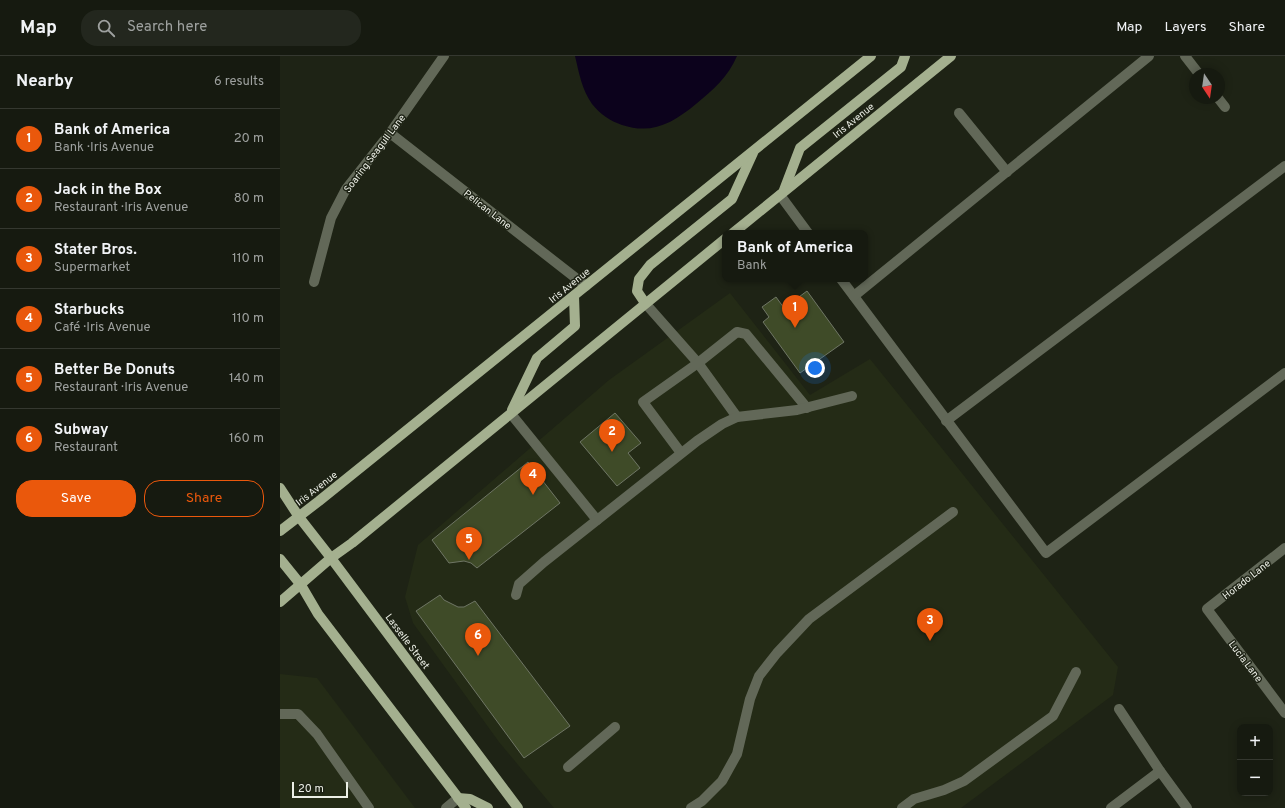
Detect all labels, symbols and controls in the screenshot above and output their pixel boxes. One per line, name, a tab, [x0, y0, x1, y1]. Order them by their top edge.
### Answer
search box	[81, 10, 361, 46]
text: Map	[20, 16, 57, 40]
icon: search	[95, 17, 117, 39]
text: Search here	[127, 18, 207, 37]
text: Map	[1116, 19, 1142, 36]
text: Layers	[1164, 19, 1206, 36]
text: Share	[1228, 19, 1265, 36]
north arrow	[1189, 68, 1225, 104]
text: Nearby	[16, 71, 73, 93]
text: 6 results	[214, 74, 264, 90]
street label: Iris Avenue	[831, 101, 877, 142]
street label: Soaring Seagull Lane	[342, 112, 409, 196]
text: Bank of America	[54, 121, 170, 140]
text: 1	[26, 131, 32, 147]
text: 20 m	[234, 131, 264, 147]
text: Bank · Iris Avenue	[54, 140, 154, 156]
text: Jack in the Box	[54, 181, 162, 200]
street label: Pelican Lane	[460, 187, 514, 233]
text: 2	[25, 191, 33, 207]
text: 80 m	[234, 191, 264, 207]
text: Restaurant · Iris Avenue	[54, 200, 188, 216]
popup	[722, 230, 868, 282]
text: Bank of America	[737, 239, 853, 258]
text: Stater Bros.	[54, 241, 137, 260]
text: 3	[25, 251, 33, 267]
text: 110 m	[232, 251, 264, 267]
text: Bank	[737, 258, 767, 274]
text: Supermarket	[54, 260, 130, 276]
street label: Iris Avenue	[547, 266, 593, 307]
pin: 1	[782, 295, 808, 328]
text: Starbucks	[54, 301, 124, 320]
text: 4	[25, 311, 33, 327]
text: 110 m	[232, 311, 264, 327]
text: Café · Iris Avenue	[54, 320, 150, 336]
your location	[805, 358, 825, 378]
text: Better Be Donuts	[54, 361, 175, 380]
text: 5	[25, 371, 33, 387]
text: 140 m	[229, 371, 264, 387]
text: Restaurant · Iris Avenue	[54, 380, 188, 396]
pin: 2	[599, 419, 625, 452]
text: Subway	[54, 421, 108, 440]
text: 6	[25, 431, 33, 447]
text: 160 m	[229, 431, 264, 447]
text: Restaurant	[54, 440, 118, 456]
pin: 4	[520, 462, 546, 495]
street label: Iris Avenue	[294, 469, 340, 509]
button: Save	[16, 480, 136, 517]
button: Share	[144, 480, 264, 517]
pin: 5	[456, 527, 482, 560]
street label: Horado Lane	[1220, 557, 1274, 603]
pin: 3	[917, 608, 943, 641]
street label: Lasselle Street	[382, 612, 432, 672]
pin: 6	[465, 623, 491, 656]
street label: Lucia Lane	[1225, 639, 1265, 685]
map controls	[1237, 724, 1273, 796]
button: +	[1237, 724, 1273, 760]
button: −	[1237, 760, 1273, 796]
scale bar	[292, 780, 348, 799]
text: 20 m	[298, 782, 324, 796]

